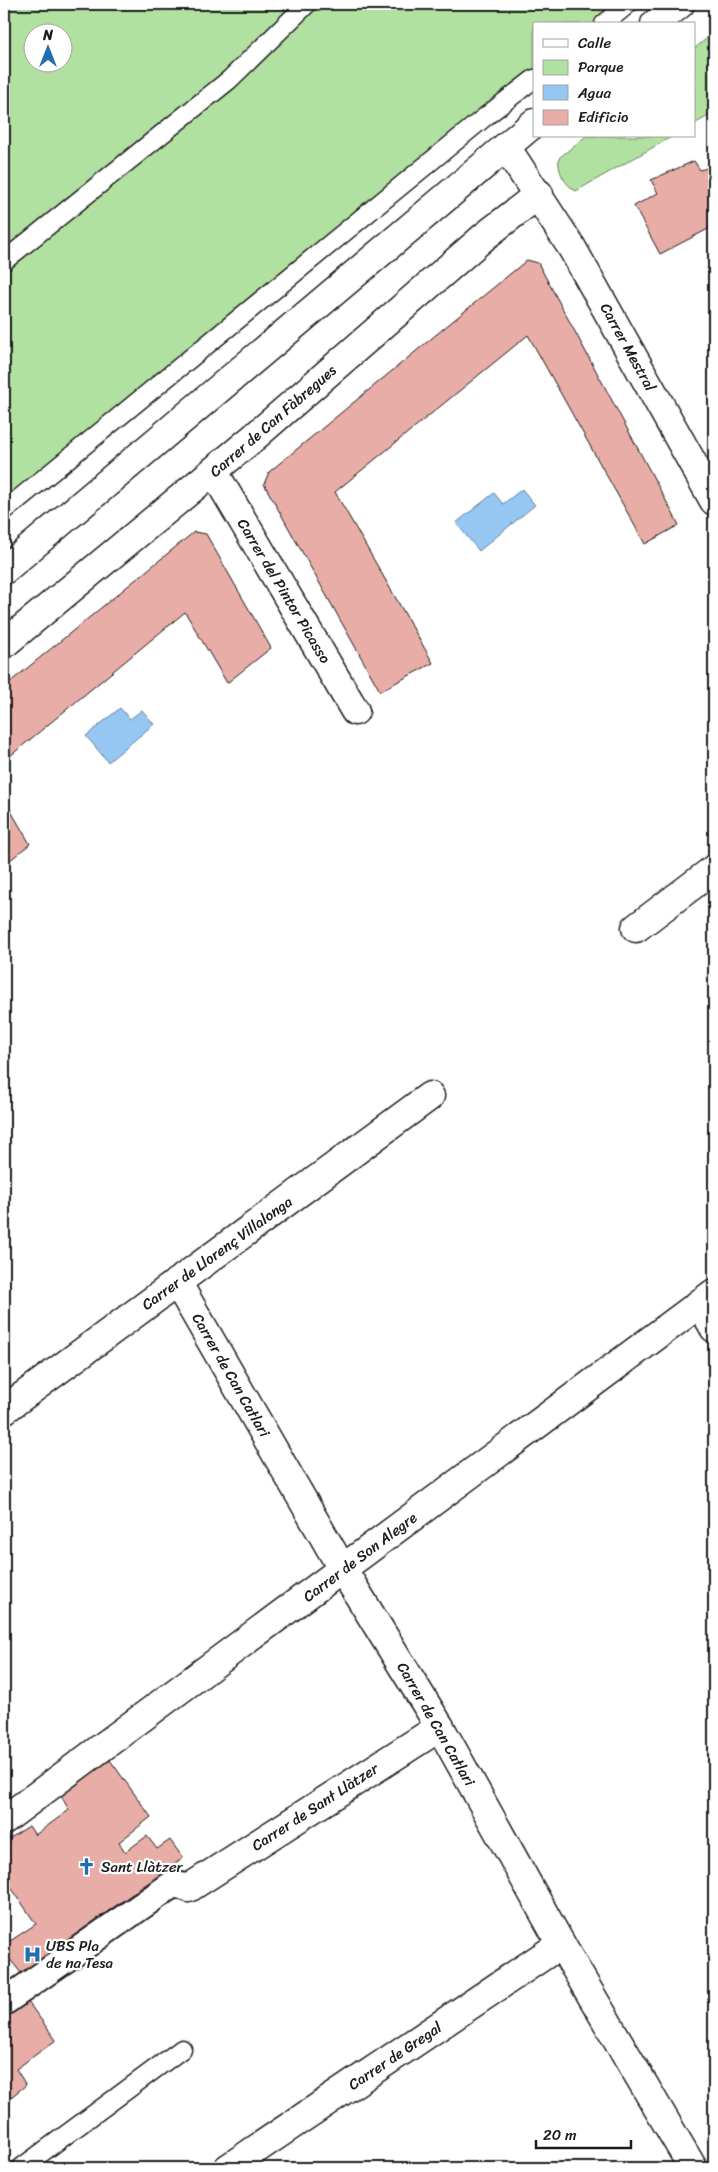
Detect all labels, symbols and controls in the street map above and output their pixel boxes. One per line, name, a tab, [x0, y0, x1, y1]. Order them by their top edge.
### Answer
north arrow	[22, 22, 72, 72]
legend	[533, 22, 696, 138]
text: N	[42, 23, 53, 48]
text: Calle	[578, 30, 611, 56]
text: Parque	[578, 54, 623, 80]
text: Agua	[577, 80, 611, 106]
text: Edificio	[578, 104, 629, 130]
street label: Carrer Mestral	[593, 298, 663, 397]
street label: Carrer de Can Fàbregues	[204, 358, 343, 484]
street label: Carrer del Pintor Picasso	[230, 513, 338, 669]
street label: Carrer de Llorenç Villalonga	[136, 1189, 298, 1317]
street label: Carrer de Can Catlari	[185, 1308, 278, 1443]
street label: Carrer de Son Alegre	[297, 1505, 423, 1609]
street label: Carrer de Can Catlari	[390, 1657, 483, 1792]
street label: Carrer de Sant Llàtzer	[246, 1756, 385, 1858]
place label: Sant Llàtzer	[101, 1854, 184, 1880]
church icon: Sant Llàtzer	[77, 1857, 97, 1877]
place label: UBS Pla de na Tesa	[46, 1933, 113, 1976]
hospital icon: UBS Pla de na Tesa	[22, 1945, 42, 1965]
street label: Carrer de Gregal	[343, 2014, 448, 2097]
scale bar	[536, 2117, 630, 2149]
text: 20 m	[543, 2122, 577, 2148]

